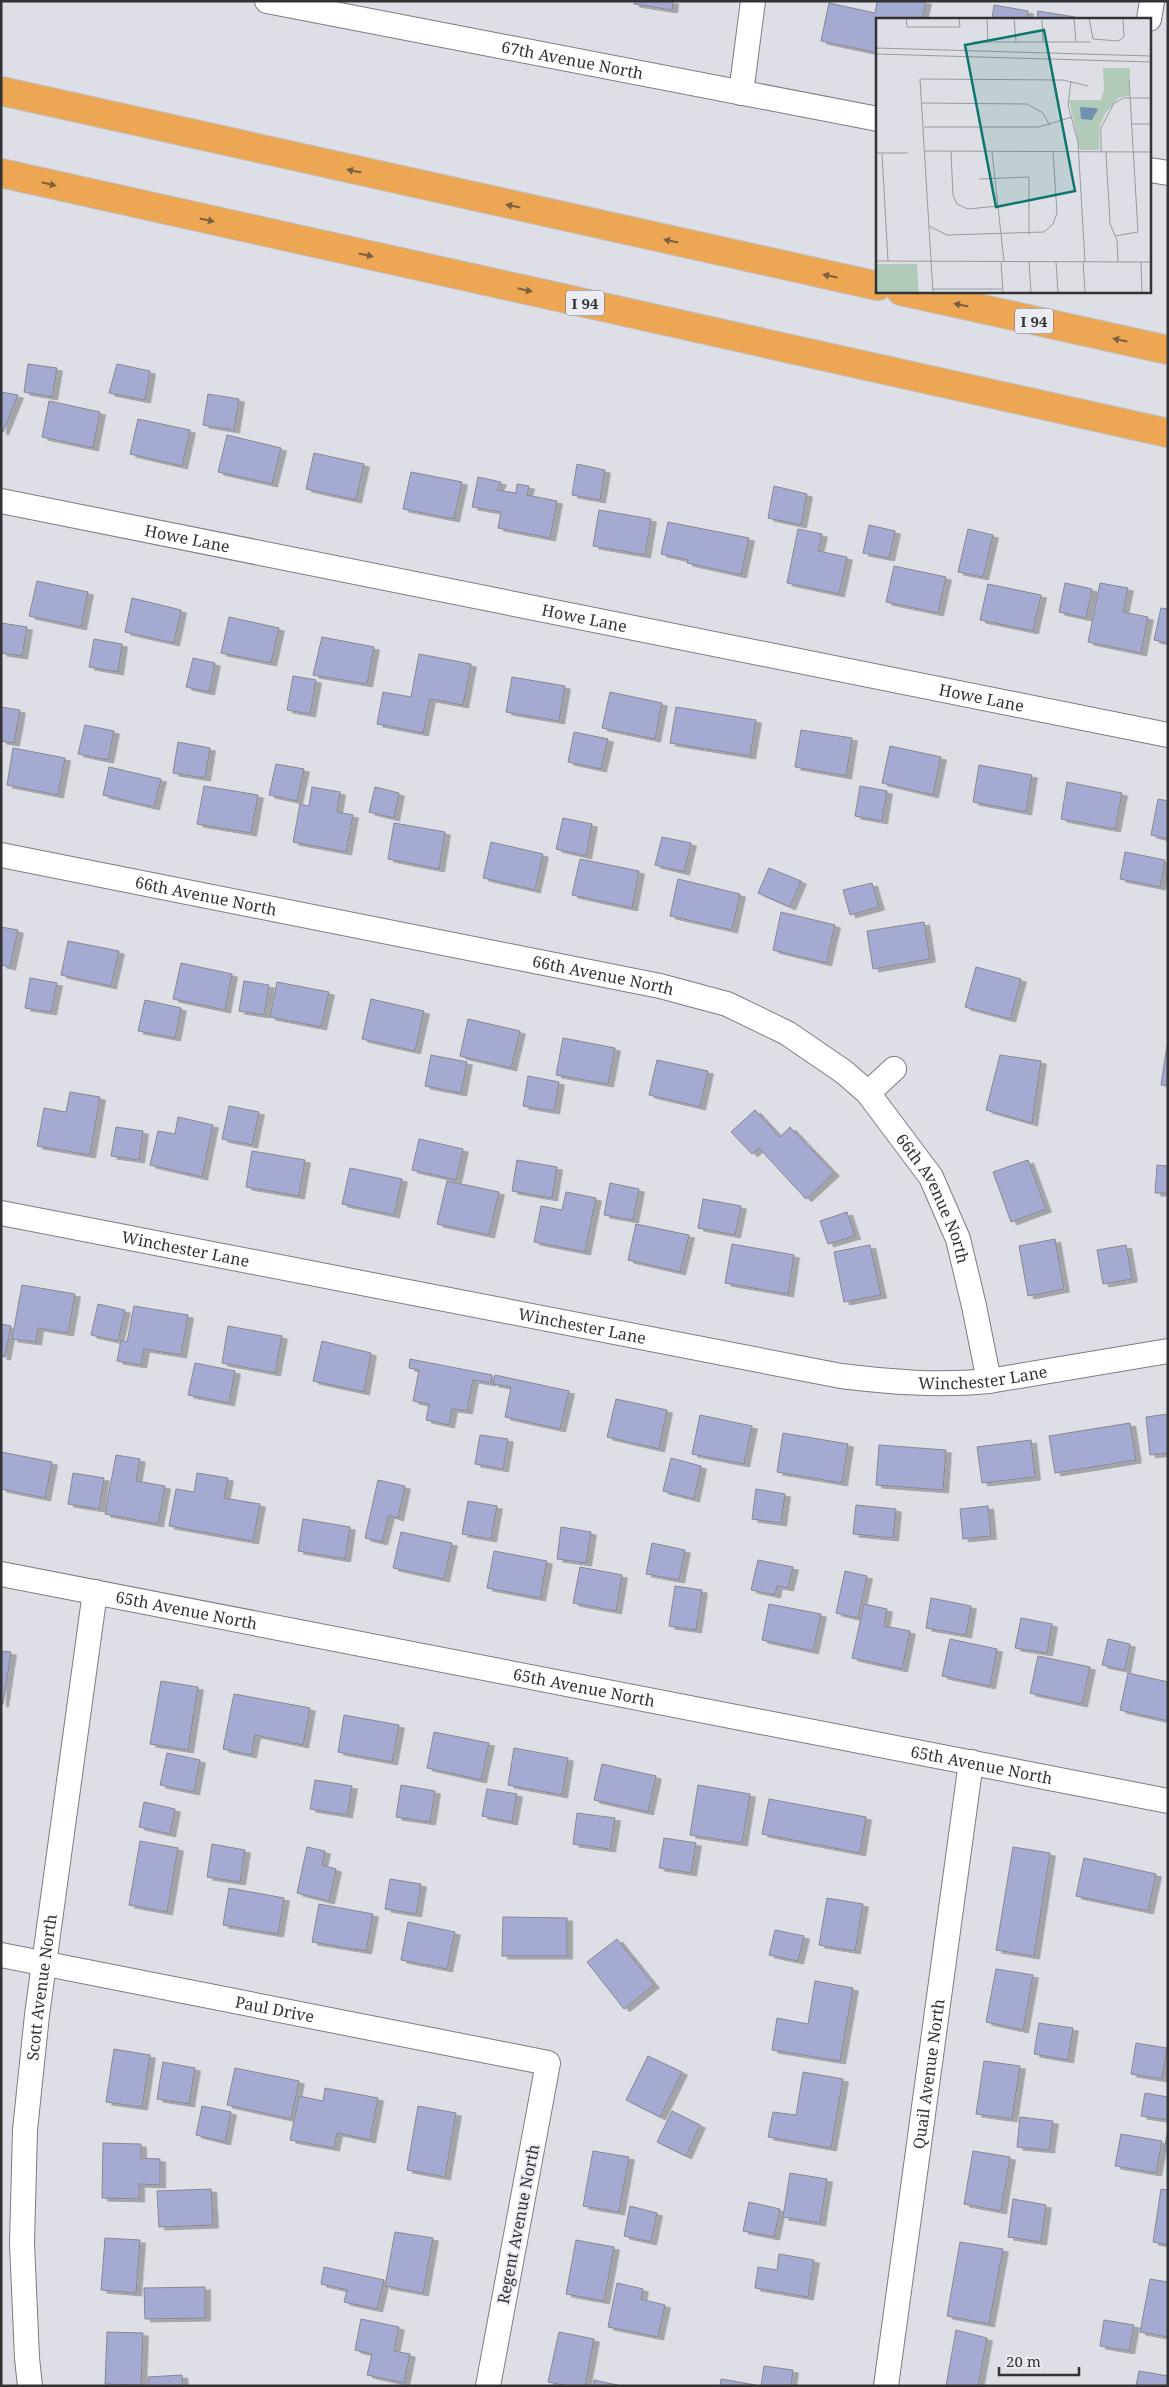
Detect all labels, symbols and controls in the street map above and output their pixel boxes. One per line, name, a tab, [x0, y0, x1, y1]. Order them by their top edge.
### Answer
inset map	[876, 18, 1152, 292]
street label: 67th Avenue North	[500, 36, 645, 84]
one-way arrow	[347, 167, 362, 175]
one-way arrow	[41, 180, 56, 188]
one-way arrow	[505, 202, 520, 210]
one-way arrow	[200, 216, 216, 224]
one-way arrow	[664, 237, 679, 245]
one-way arrow	[358, 251, 374, 259]
one-way arrow	[823, 272, 838, 280]
one-way arrow	[517, 286, 533, 294]
road number: I 94	[566, 290, 604, 316]
one-way arrow	[954, 301, 969, 309]
road number: I 94	[1015, 308, 1053, 334]
one-way arrow	[1113, 336, 1128, 344]
street label: Howe Lane	[143, 519, 232, 558]
street label: Howe Lane	[540, 599, 629, 637]
street label: Howe Lane	[937, 678, 1026, 717]
street label: 66th Avenue North	[133, 871, 279, 921]
street label: 66th Avenue North	[530, 950, 677, 1000]
street label: 66th Avenue North	[891, 1129, 974, 1265]
street label: Winchester Lane	[120, 1226, 251, 1272]
street label: Winchester Lane	[516, 1303, 648, 1349]
street label: Winchester Lane	[918, 1360, 1049, 1394]
street label: 65th Avenue North	[114, 1586, 259, 1635]
street label: 65th Avenue North	[511, 1663, 657, 1712]
street label: 65th Avenue North	[909, 1740, 1054, 1789]
street label: Scott Avenue North	[21, 1913, 62, 2062]
street label: Paul Drive	[233, 1990, 316, 2028]
street label: Quail Avenue North	[907, 1997, 950, 2150]
street label: Regent Avenue North	[492, 2142, 544, 2306]
scale bar	[999, 2344, 1079, 2376]
text: 20 m	[1006, 2351, 1041, 2371]

